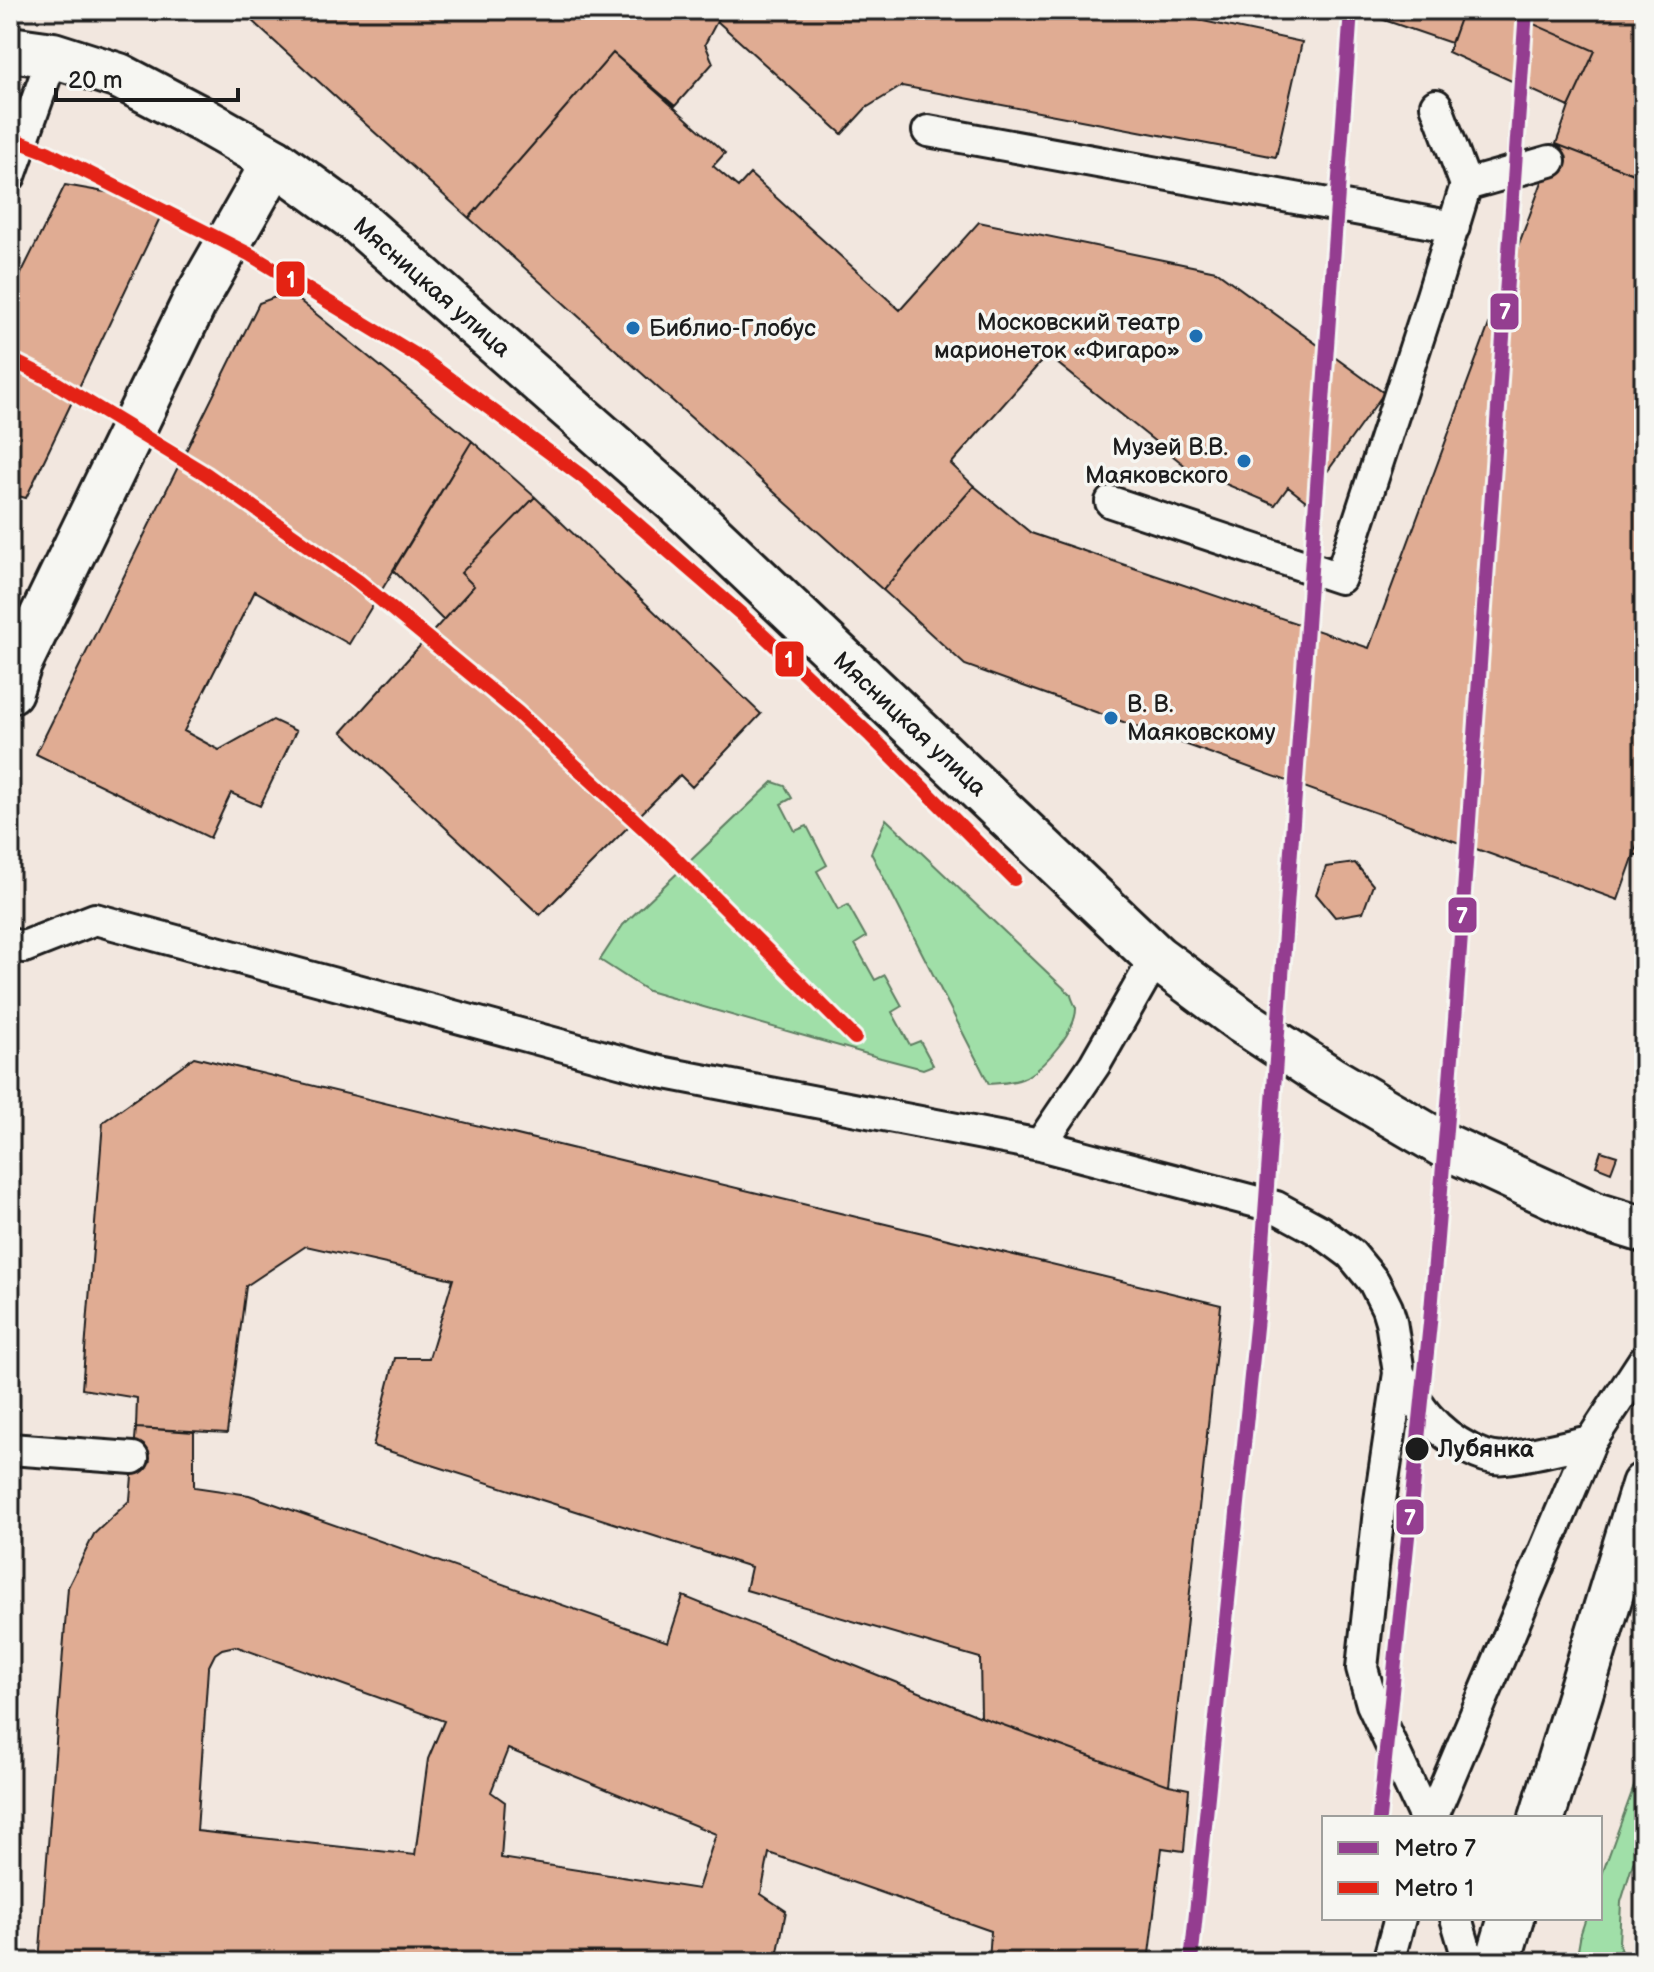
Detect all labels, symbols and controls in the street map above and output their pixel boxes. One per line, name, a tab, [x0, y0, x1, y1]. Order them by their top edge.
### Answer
scale bar	[56, 52, 238, 102]
text: 20 m	[68, 66, 123, 95]
street label: Мясницкая улица	[347, 211, 516, 364]
line badge: 1	[275, 260, 306, 298]
text: 1	[286, 267, 296, 294]
line badge: 7	[1489, 292, 1520, 331]
text: 7	[1499, 299, 1511, 326]
place label: Московский театр марионеток «Фигаро»	[934, 308, 1180, 365]
place label: Библио-Глобус	[649, 314, 816, 343]
marker: Библио-Глобус	[624, 319, 642, 337]
marker: Московский театр марионеток «Фигаро»	[1187, 327, 1205, 345]
place label: Музей В.В. Маяковского	[1085, 433, 1228, 490]
marker: Музей В.В. Маяковского	[1235, 452, 1253, 470]
line badge: 1	[774, 640, 805, 678]
street label: Мясницкая улица	[827, 646, 992, 803]
text: 1	[784, 647, 794, 674]
place label: В. В. Маяковскому	[1127, 690, 1276, 747]
marker: В. В. Маяковскому	[1102, 709, 1120, 727]
line badge: 7	[1447, 896, 1478, 934]
text: 7	[1456, 903, 1468, 930]
marker: Лубянка	[1403, 1435, 1431, 1463]
place label: Лубянка	[1437, 1435, 1535, 1464]
line badge: 7	[1395, 1498, 1425, 1536]
text: 7	[1404, 1505, 1416, 1532]
legend	[1322, 1816, 1602, 1920]
text: Metro 7	[1394, 1834, 1476, 1863]
text: Metro 1	[1394, 1874, 1474, 1903]

